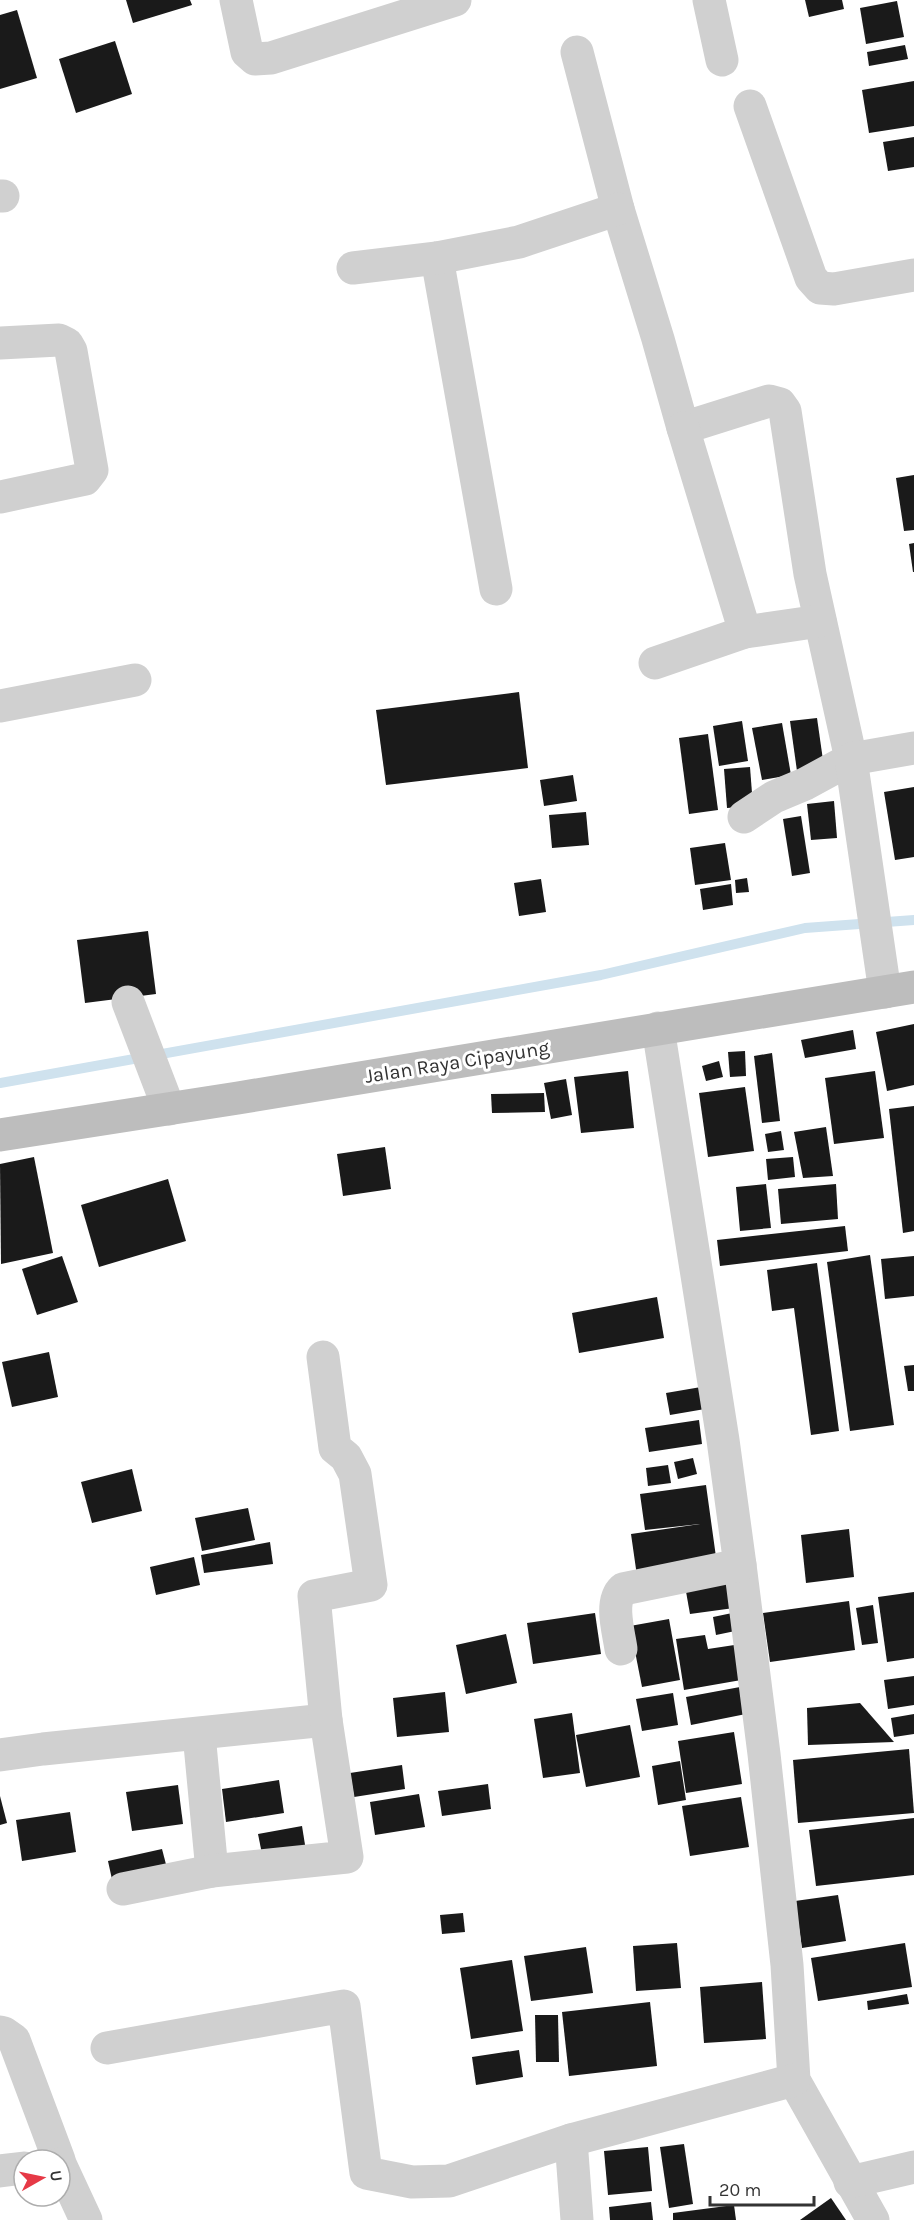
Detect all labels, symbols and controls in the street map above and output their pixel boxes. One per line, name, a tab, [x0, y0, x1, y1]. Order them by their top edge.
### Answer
street label: Jalan Raya Cipayung	[363, 1036, 551, 1088]
north arrow	[12, 2148, 72, 2208]
text: U	[46, 2169, 67, 2183]
scale bar	[710, 2169, 814, 2207]
text: 20 m	[719, 2179, 761, 2201]

